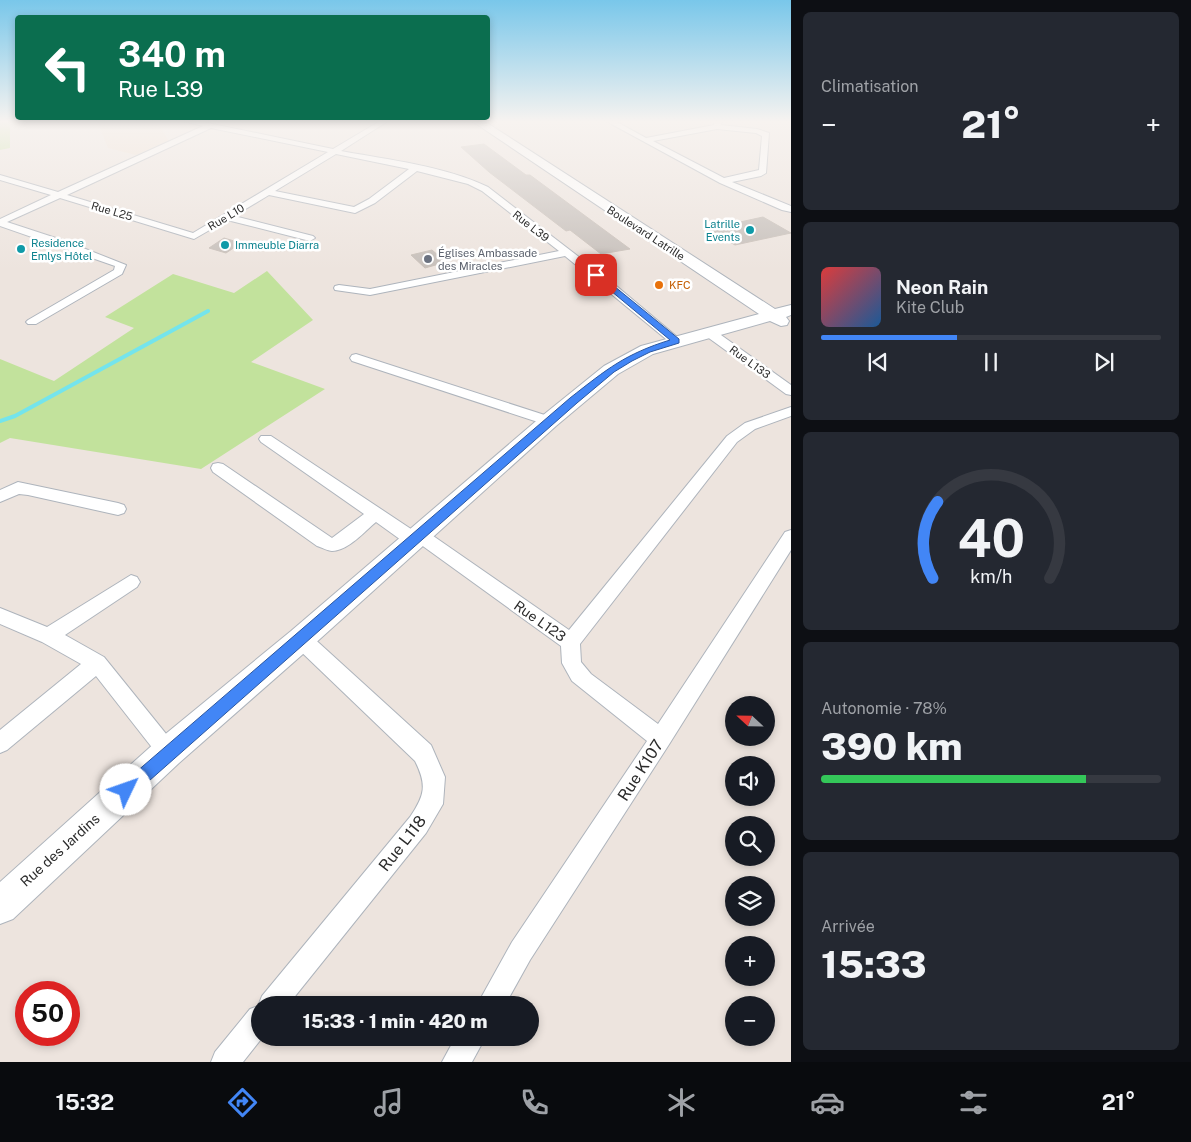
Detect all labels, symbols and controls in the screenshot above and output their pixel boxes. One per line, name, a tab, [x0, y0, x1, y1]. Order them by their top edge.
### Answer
text: 340 m	[118, 34, 226, 75]
icon: left	[35, 35, 100, 100]
text: Rue L39	[118, 76, 203, 102]
text: Climatisation	[821, 77, 918, 96]
text: 21°	[961, 102, 1021, 147]
text: −	[821, 108, 837, 141]
text: +	[1145, 108, 1161, 141]
street label: Rue L25	[90, 199, 134, 223]
street label: Rue L10	[206, 201, 247, 232]
street label: Boulevard Latrille	[605, 203, 687, 263]
street label: Rue L39	[510, 208, 552, 244]
place label: Latrille Events	[704, 218, 740, 243]
marker: Latrille Events	[744, 224, 756, 236]
place label: Residence Emlys Hôtel	[31, 237, 92, 262]
marker: Immeuble Diarra	[219, 239, 231, 251]
place label: Immeuble Diarra	[235, 239, 319, 251]
marker: Residence Emlys Hôtel	[15, 243, 27, 255]
place label: Églises Ambassade des Miracles	[438, 246, 537, 272]
marker: Églises Ambassade des Miracles	[422, 253, 434, 265]
pin	[575, 254, 617, 296]
icon: arrive	[582, 261, 610, 289]
text: Neon Rain	[896, 276, 988, 298]
marker: KFC	[653, 279, 665, 291]
place label: KFC	[669, 279, 691, 291]
text: Kite Club	[896, 298, 964, 317]
street label: Rue L133	[727, 343, 773, 381]
icon: previous	[864, 348, 892, 376]
icon: pause	[977, 348, 1005, 376]
icon: next	[1090, 348, 1118, 376]
text: 40	[957, 508, 1025, 569]
text: km/h	[970, 566, 1012, 587]
street label: Rue L123	[511, 597, 569, 645]
north arrow	[725, 696, 775, 746]
map controls	[725, 696, 775, 1046]
text: Autonomie · 78%	[821, 699, 947, 718]
text: 390 km	[821, 724, 963, 769]
street label: Rue K107	[614, 736, 667, 805]
button: sound	[725, 756, 775, 806]
position arrow	[99, 763, 151, 815]
street label: Rue des Jardins	[17, 810, 103, 890]
street label: Rue L118	[375, 812, 430, 875]
button: search	[725, 816, 775, 866]
button: layers	[725, 876, 775, 926]
text: Arrivée	[821, 917, 875, 936]
button: +	[725, 936, 775, 986]
text: 15:33	[821, 942, 927, 987]
speed limit sign: 50	[15, 981, 80, 1046]
button: −	[725, 996, 775, 1046]
text: 15:33 · 1 min · 420 m	[302, 1010, 488, 1032]
icon: directions	[225, 1085, 260, 1120]
icon: music	[371, 1085, 406, 1120]
icon: phone	[517, 1085, 552, 1120]
icon: climate	[664, 1085, 699, 1120]
icon: car	[810, 1085, 845, 1120]
icon: filters	[956, 1085, 991, 1120]
text: 15:32	[56, 1089, 114, 1115]
text: 21°	[1102, 1089, 1135, 1115]

